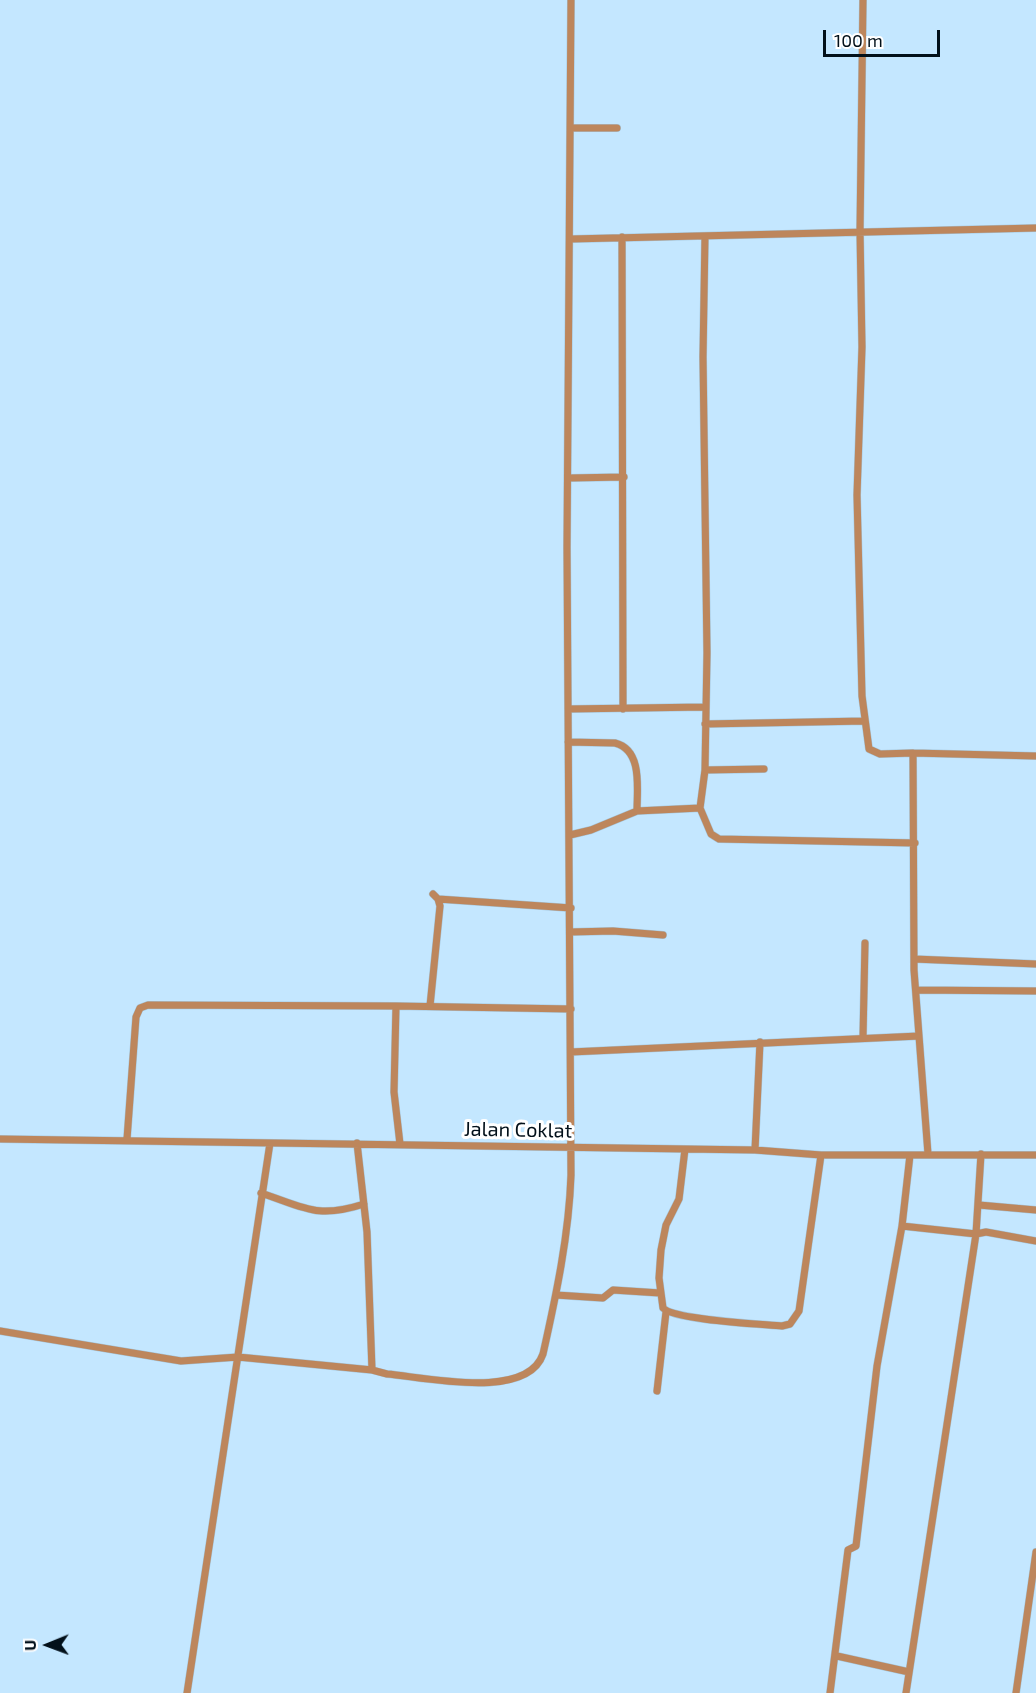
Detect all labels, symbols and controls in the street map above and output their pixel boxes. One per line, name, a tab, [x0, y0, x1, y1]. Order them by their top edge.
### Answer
scale bar	[826, 18, 943, 56]
text: 100 m	[834, 29, 883, 51]
street label: Jalan Coklat	[464, 1117, 572, 1143]
north arrow	[18, 1615, 78, 1675]
text: U	[20, 1640, 39, 1651]

